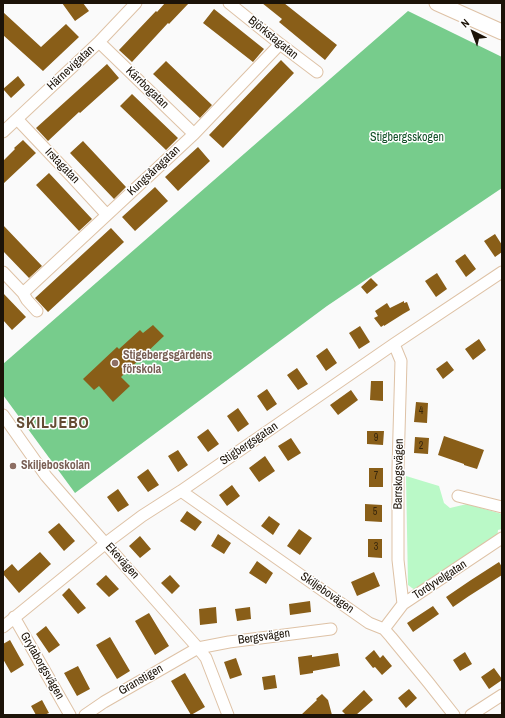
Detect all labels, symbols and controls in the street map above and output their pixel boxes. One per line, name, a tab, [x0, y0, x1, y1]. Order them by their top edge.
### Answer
north arrow	[453, 12, 493, 52]
street label: Björkstagatan	[245, 13, 301, 63]
text: N	[458, 16, 472, 30]
street label: Härnevigatan	[44, 43, 98, 93]
street label: Kärrbogatan	[123, 64, 171, 112]
park label: Stigbergsskogen	[370, 131, 444, 145]
street label: Kungsåragatan	[125, 143, 183, 199]
street label: Irstagatan	[42, 145, 82, 187]
place label: Stigebergsgårdens förskola	[123, 349, 212, 377]
marker: Stigebergsgårdens förskola	[110, 358, 120, 368]
house number: 4	[419, 405, 423, 417]
district label: SKILJEBO	[16, 414, 90, 434]
street label: Stigbergsgatan	[217, 419, 281, 469]
house number: 9	[374, 432, 378, 444]
street label: Barrskogsvägen	[391, 438, 407, 510]
house number: 2	[419, 440, 423, 452]
place label: Skiljeboskolan	[21, 459, 90, 473]
marker: Skiljeboskolan	[8, 461, 18, 471]
house number: 7	[374, 470, 378, 482]
house number: 5	[373, 506, 377, 518]
street label: Ekevägen	[102, 540, 142, 582]
house number: 3	[374, 541, 378, 553]
street label: Tordyvelgatan	[410, 557, 470, 603]
street label: Skiljebovägen	[298, 569, 356, 617]
street label: Bergsvägen	[237, 626, 291, 648]
street label: Grytaborgsvägen	[17, 630, 67, 702]
street label: Granstigen	[116, 662, 166, 698]

